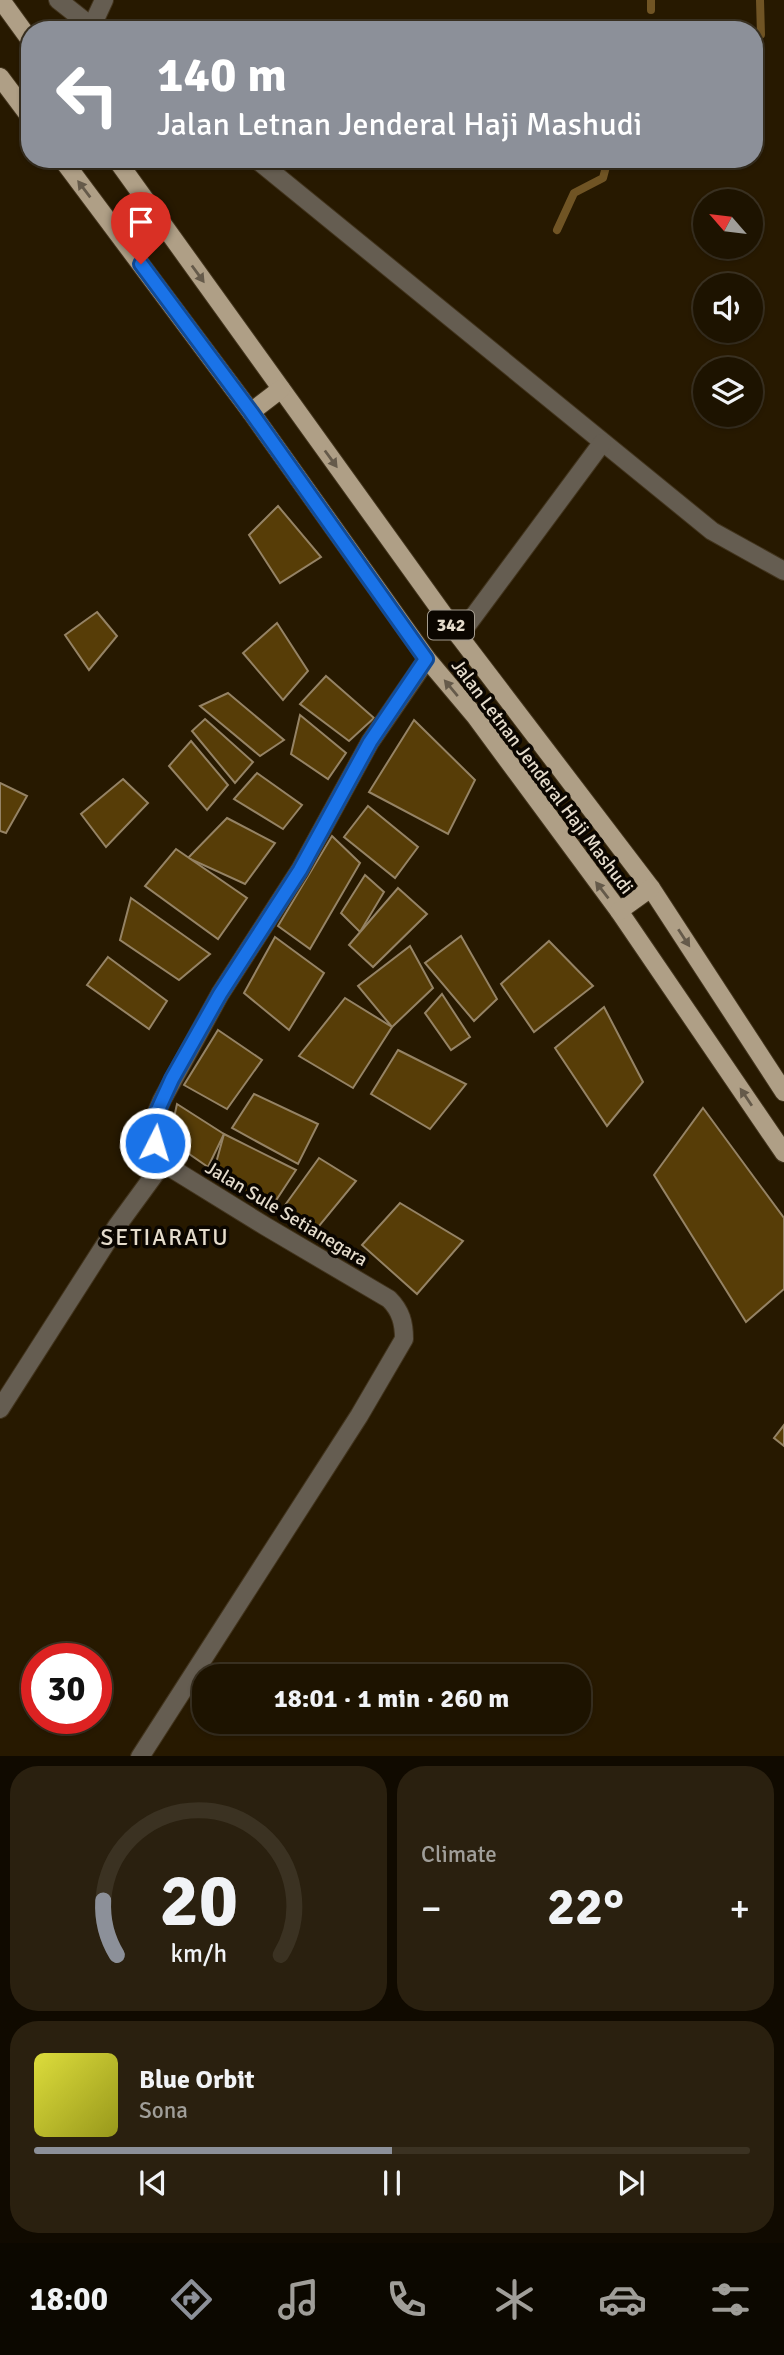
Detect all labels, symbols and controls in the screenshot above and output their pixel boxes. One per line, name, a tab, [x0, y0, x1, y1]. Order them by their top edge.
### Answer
text: 140 m	[157, 45, 287, 105]
icon: left	[42, 49, 133, 140]
text: Jalan Letnan Jenderal Haji Mashudi	[157, 105, 642, 144]
one-way arrow	[78, 180, 92, 198]
north arrow	[693, 189, 763, 259]
map controls	[693, 189, 763, 427]
pin	[111, 192, 171, 264]
icon: arrive	[122, 203, 160, 241]
one-way arrow	[191, 265, 205, 283]
button: sound	[693, 273, 763, 343]
button: layers	[693, 357, 763, 427]
one-way arrow	[324, 450, 338, 468]
road number: 342	[428, 610, 474, 640]
street label: Jalan Letnan Jenderal Haji Mashudi	[446, 654, 638, 899]
one-way arrow	[443, 679, 459, 697]
one-way arrow	[595, 881, 610, 899]
one-way arrow	[677, 928, 690, 948]
one-way arrow	[739, 1087, 752, 1107]
position arrow	[118, 1106, 192, 1180]
street label: Jalan Sule Setianegara	[201, 1156, 372, 1272]
district label: SETIARATU	[100, 1223, 230, 1252]
speed limit sign: 30	[21, 1643, 112, 1734]
text: 18:01 · 1 min · 260 m	[274, 1683, 509, 1715]
text: Climate	[421, 1840, 497, 1869]
text: 20	[159, 1857, 238, 1946]
text: 22°	[547, 1875, 624, 1939]
text: −	[421, 1885, 442, 1932]
text: +	[729, 1885, 750, 1932]
text: km/h	[170, 1937, 227, 1968]
text: Blue Orbit	[139, 2064, 255, 2096]
text: Sona	[139, 2096, 188, 2125]
icon: previous	[134, 2164, 172, 2202]
icon: pause	[373, 2164, 411, 2202]
icon: next	[612, 2164, 650, 2202]
icon: directions	[167, 2275, 216, 2324]
icon: music	[274, 2275, 323, 2324]
icon: phone	[382, 2275, 431, 2324]
icon: climate	[490, 2275, 539, 2324]
icon: car	[598, 2275, 647, 2324]
icon: filters	[706, 2275, 755, 2324]
text: 18:00	[29, 2280, 108, 2319]

